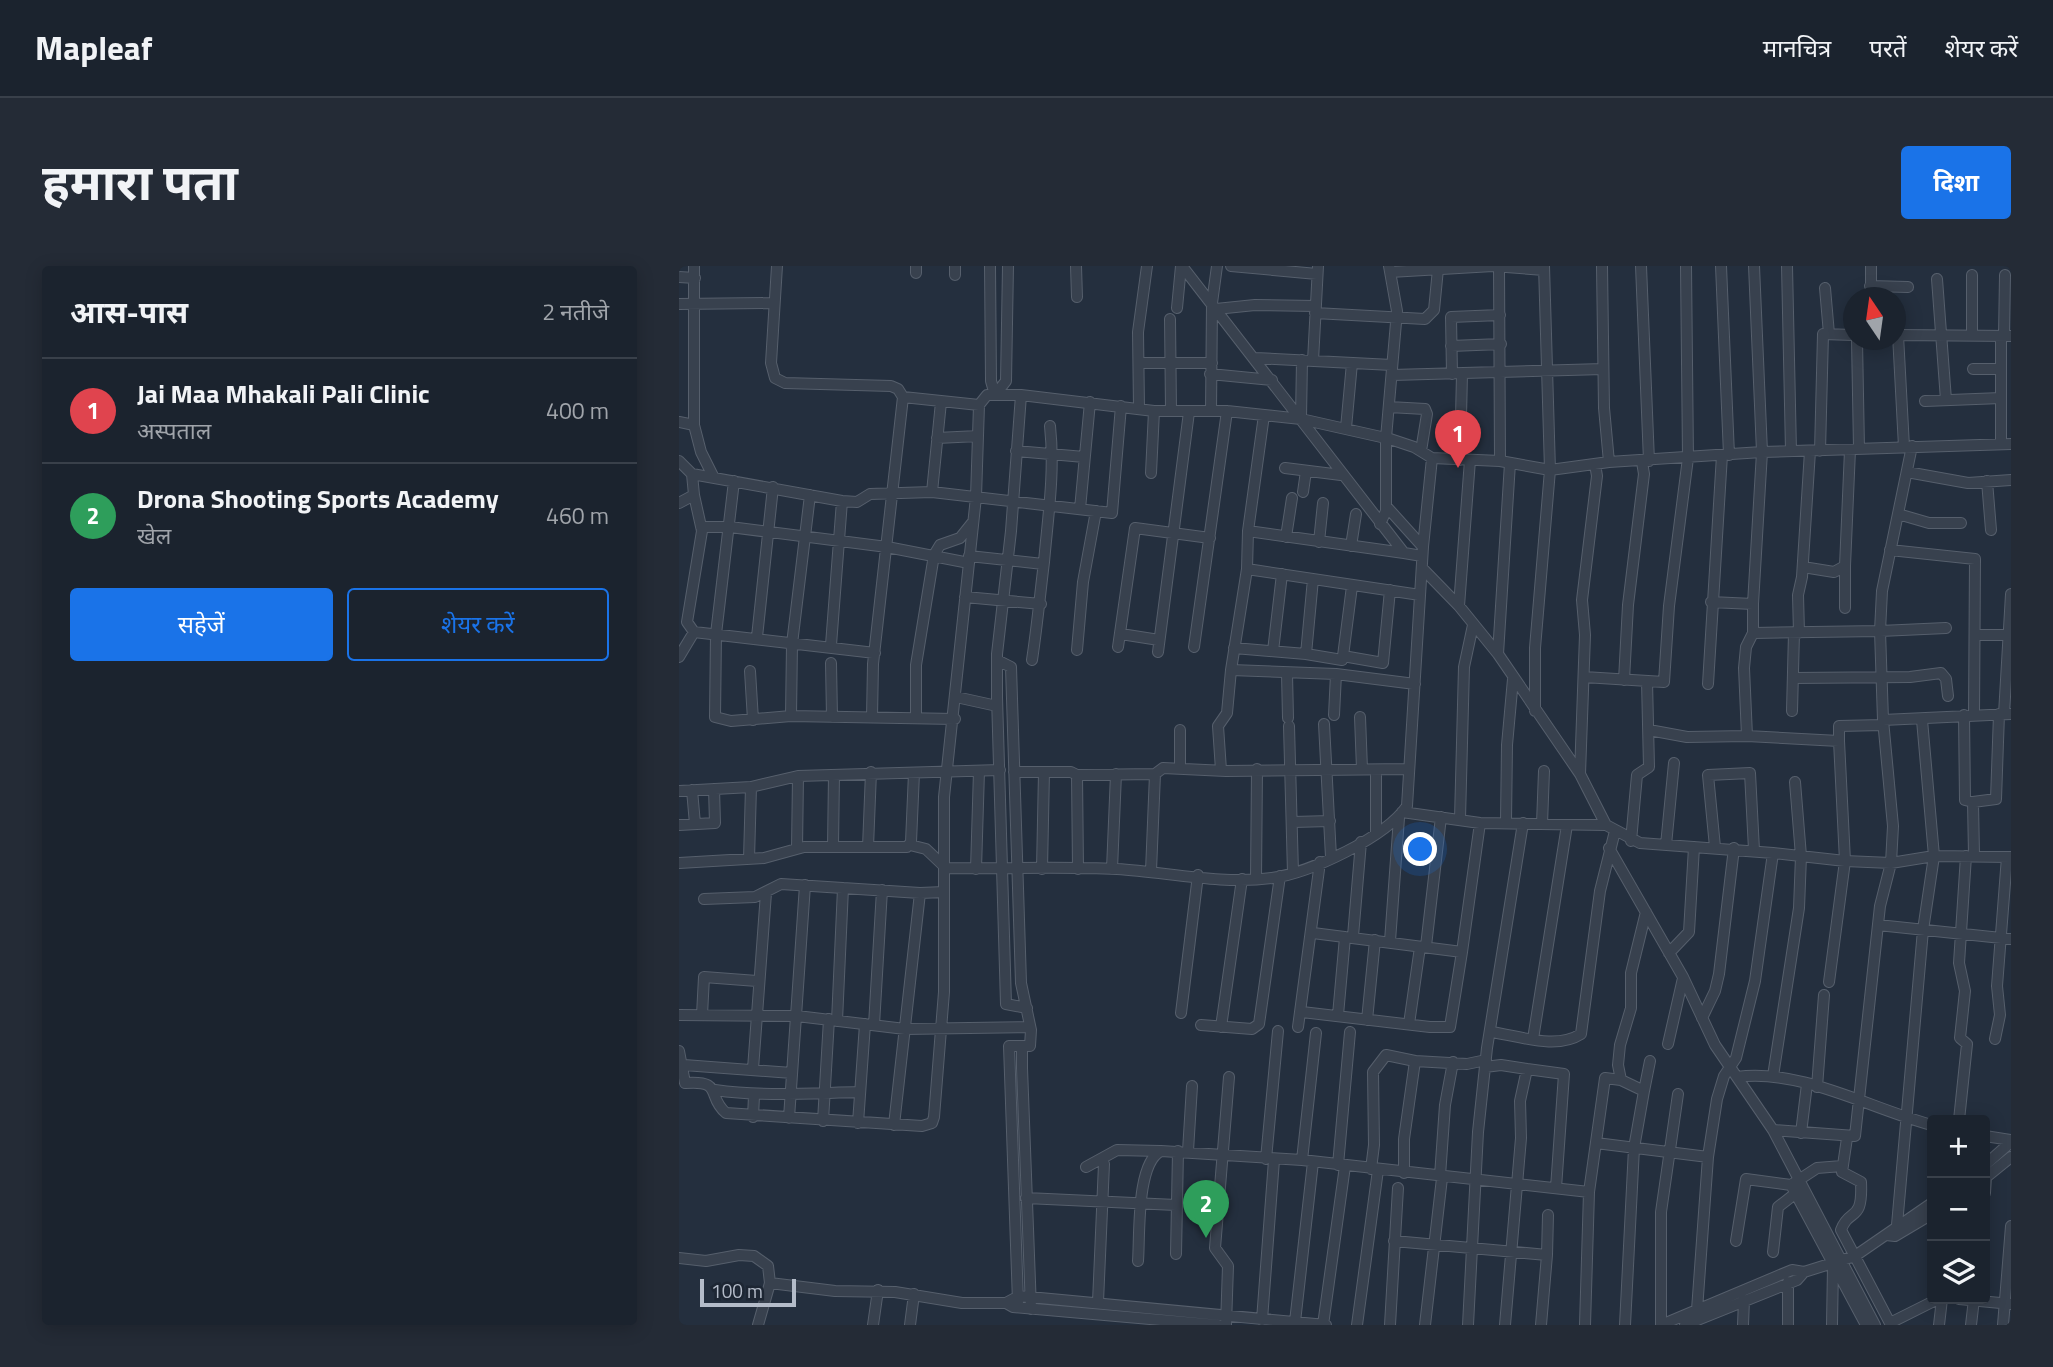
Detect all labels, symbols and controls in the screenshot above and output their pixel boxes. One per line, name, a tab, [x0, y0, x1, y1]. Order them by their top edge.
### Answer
text: Mapleaf	[35, 23, 153, 73]
text: मानचित्र	[1763, 30, 1831, 66]
text: परतें	[1869, 30, 1906, 66]
text: शेयर करें	[1944, 30, 2018, 66]
text: हमारा पता	[42, 144, 238, 219]
button: दिशा	[1901, 146, 2011, 219]
north arrow	[1843, 287, 1906, 350]
text: आस-पास	[70, 289, 188, 335]
text: 2 नतीजे	[542, 294, 609, 329]
text: Jai Maa Mhakali Pali Clinic	[137, 374, 430, 413]
text: 1	[87, 393, 99, 428]
text: 400 m	[546, 393, 609, 428]
pin: 1	[1435, 410, 1481, 468]
text: अस्पताल	[137, 413, 211, 448]
text: Drona Shooting Sports Academy	[137, 479, 499, 518]
text: 2	[87, 498, 99, 533]
text: 460 m	[546, 498, 609, 533]
text: खेल	[137, 518, 171, 553]
button: सहेजें	[70, 588, 333, 661]
button: शेयर करें	[347, 588, 609, 661]
your location	[1403, 832, 1437, 866]
map controls	[1927, 1115, 1990, 1304]
button: +	[1927, 1115, 1990, 1178]
button: −	[1927, 1178, 1990, 1241]
pin: 2	[1183, 1180, 1229, 1238]
button: layers	[1927, 1241, 1990, 1304]
scale bar	[700, 1276, 796, 1308]
text: 100 m	[711, 1276, 763, 1305]

